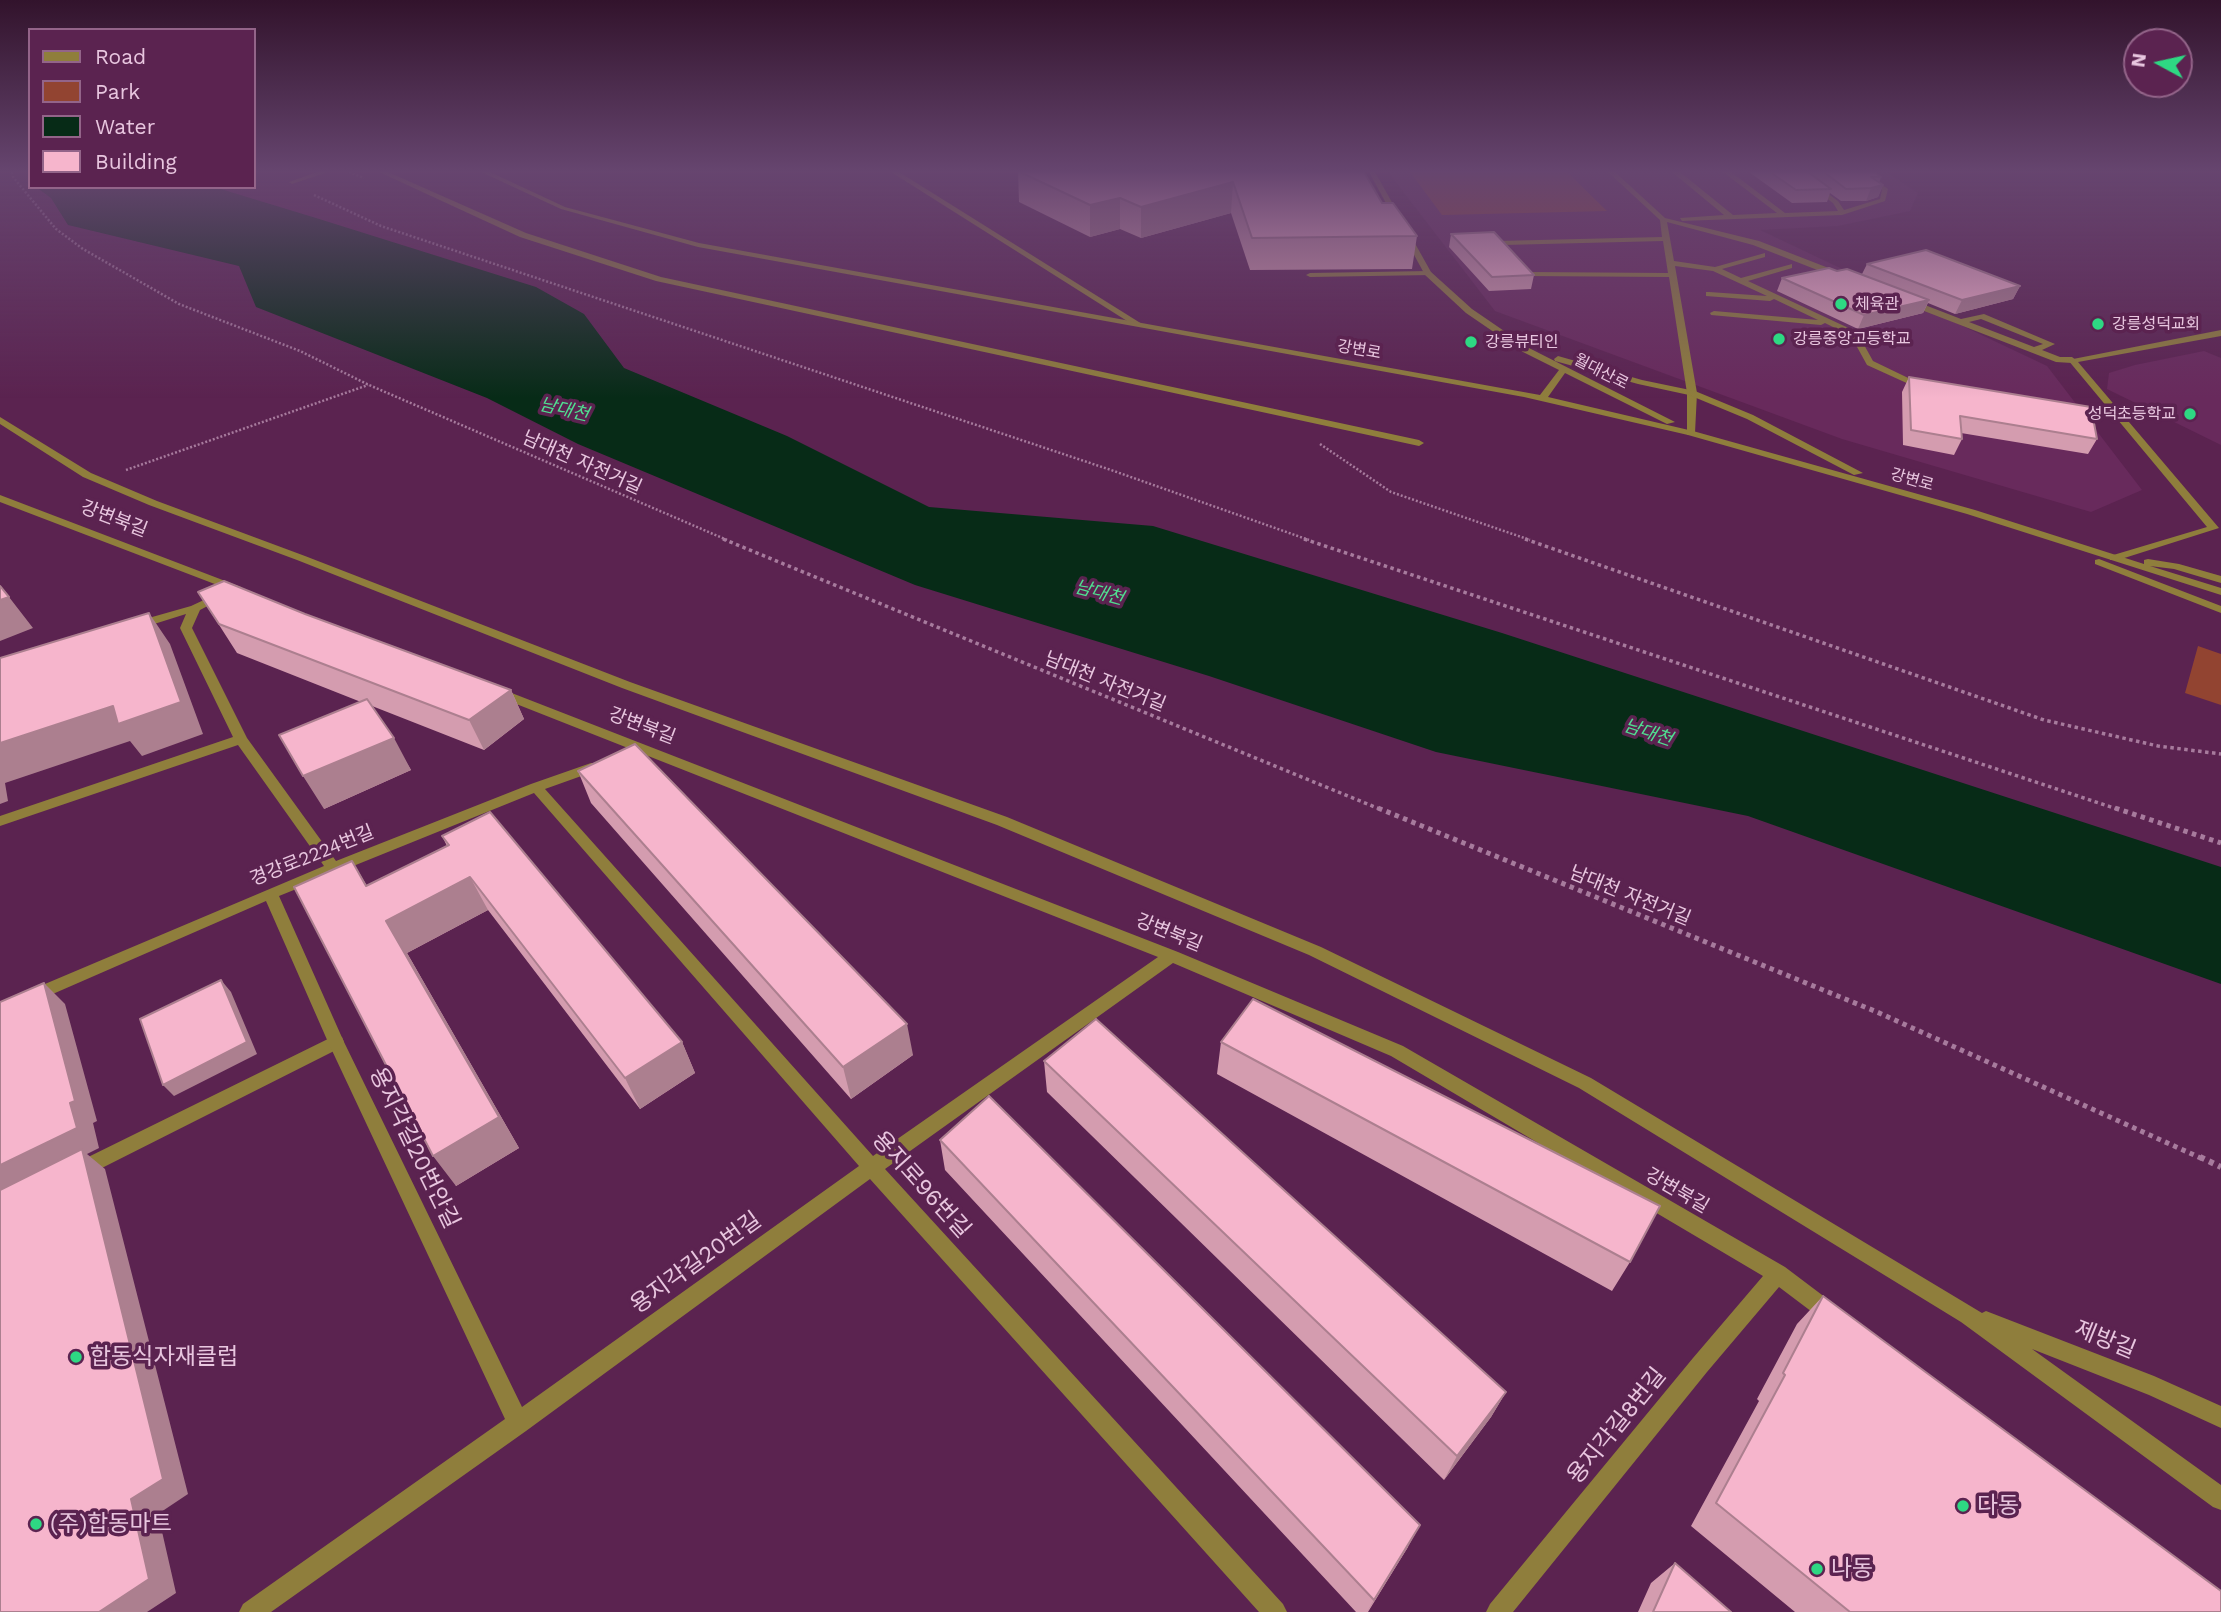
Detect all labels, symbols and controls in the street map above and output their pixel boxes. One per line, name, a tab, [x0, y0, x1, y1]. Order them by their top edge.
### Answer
legend	[28, 28, 256, 189]
north arrow	[2123, 28, 2193, 98]
text: Road	[95, 44, 146, 69]
text: N	[2126, 52, 2151, 69]
text: Park	[95, 79, 140, 104]
text: Water	[95, 114, 155, 139]
text: Building	[95, 149, 177, 174]
place label: 체육관	[1855, 294, 1899, 314]
marker: 체육관	[1833, 296, 1849, 312]
place label: 강릉성덕교회	[2112, 314, 2200, 334]
marker: 강릉성덕교회	[2090, 316, 2106, 332]
place label: 강릉중앙고등학교	[1793, 329, 1911, 349]
marker: 강릉중앙고등학교	[1771, 331, 1787, 347]
place label: 강릉뷰티인	[1485, 332, 1559, 352]
marker: 강릉뷰티인	[1463, 334, 1479, 350]
street label: 강변로	[1336, 337, 1382, 363]
street label: 월대산로	[1570, 350, 1632, 394]
water label: 남대천	[537, 394, 591, 426]
place label: 성덕초등학교	[2088, 404, 2176, 424]
marker: 성덕초등학교	[2182, 406, 2198, 422]
street label: 남대천 자전거길	[519, 426, 645, 500]
street label: 강변로	[1888, 465, 1936, 495]
street label: 강변북길	[77, 496, 151, 542]
water label: 남대천	[1072, 576, 1126, 610]
street label: 남대천 자전거길	[1041, 647, 1169, 717]
street label: 강변북길	[605, 703, 679, 749]
water label: 남대천	[1621, 715, 1675, 751]
street label: 경강로2224번길	[247, 821, 377, 891]
street label: 남대천 자전거길	[1566, 861, 1694, 931]
street label: 강변북길	[1132, 909, 1206, 957]
street label: 용지각길20번안길	[363, 1063, 465, 1233]
street label: 용지로96번길	[866, 1126, 976, 1244]
street label: 강변북길	[1641, 1164, 1713, 1218]
street label: 용지각길20번길	[625, 1206, 767, 1320]
street label: 제방길	[2070, 1315, 2140, 1365]
place label: 합동식자재클럽	[90, 1343, 238, 1371]
marker: 합동식자재클럽	[68, 1349, 84, 1365]
street label: 용지각길8번길	[1562, 1362, 1672, 1490]
place label: 다동	[1977, 1492, 2019, 1520]
marker: 다동	[1955, 1498, 1971, 1514]
place label: (주)합동마트	[50, 1510, 172, 1538]
marker: (주)합동마트	[28, 1516, 44, 1532]
place label: 나동	[1831, 1555, 1873, 1583]
marker: 나동	[1809, 1561, 1825, 1577]

